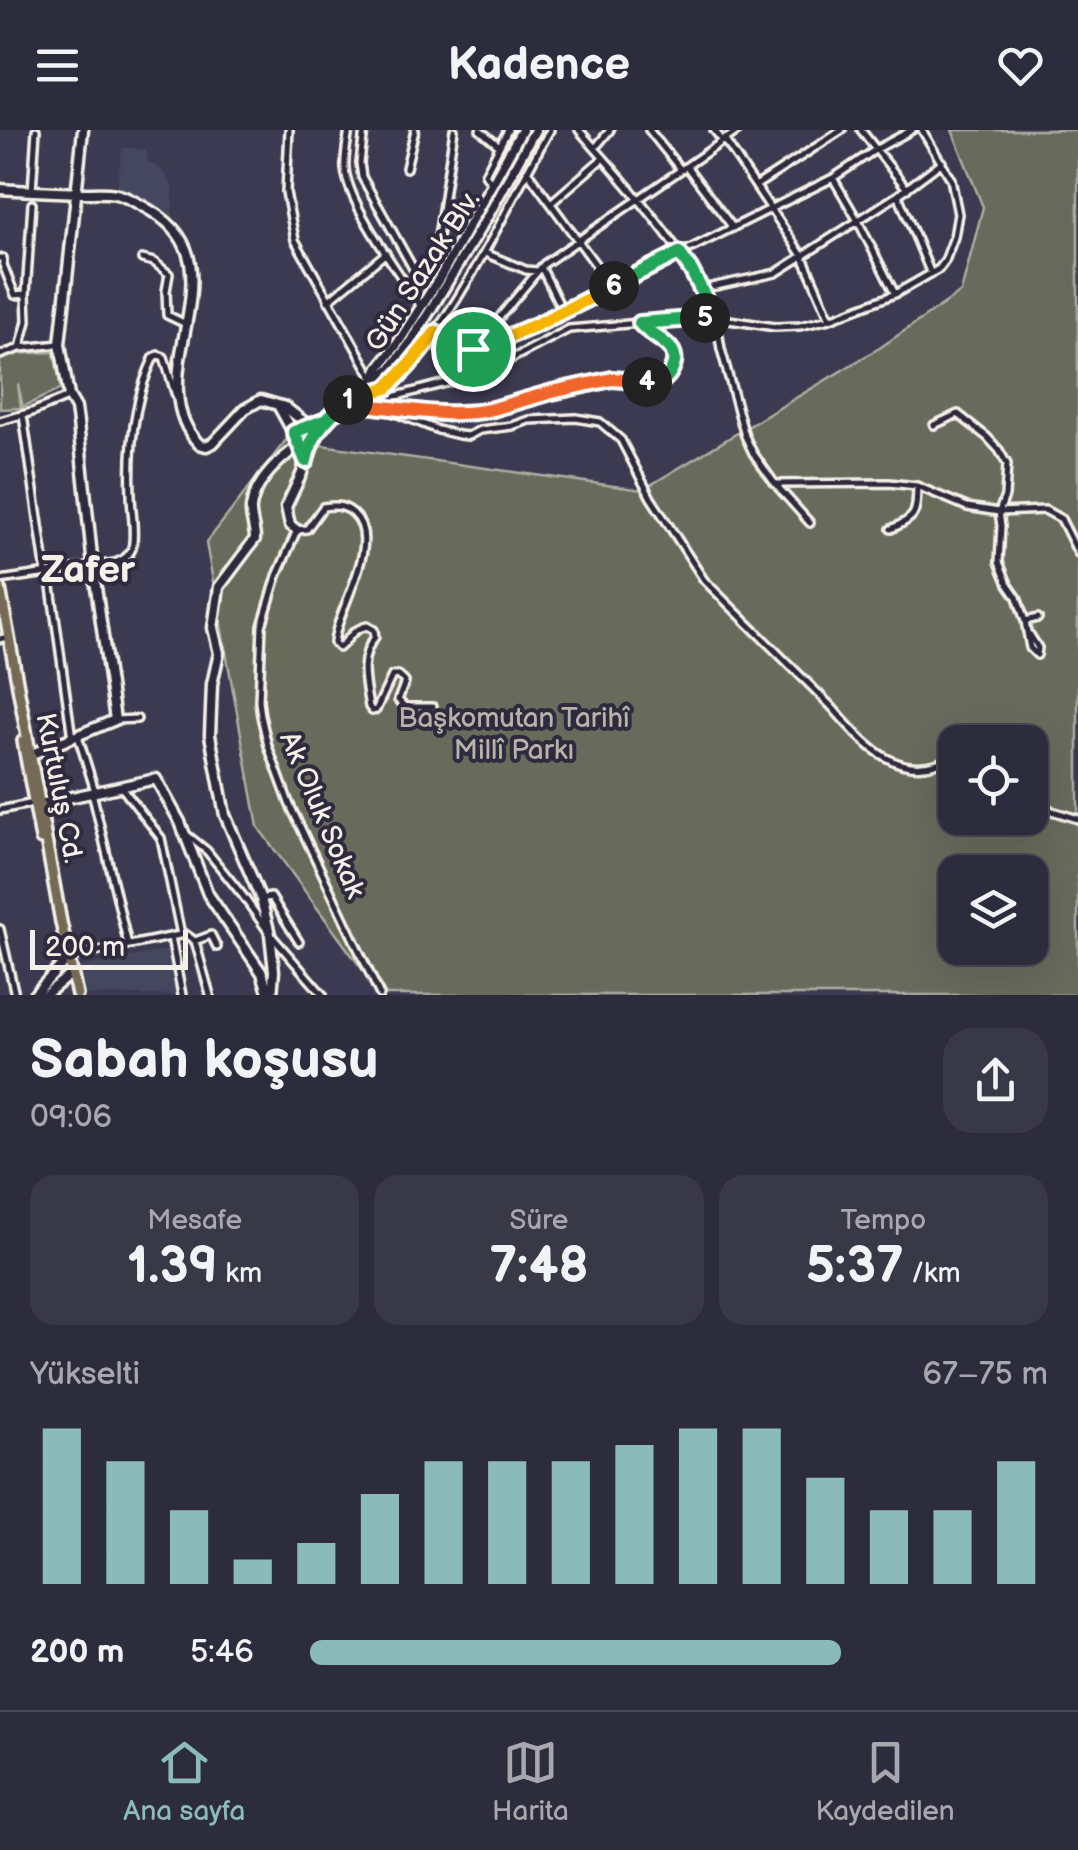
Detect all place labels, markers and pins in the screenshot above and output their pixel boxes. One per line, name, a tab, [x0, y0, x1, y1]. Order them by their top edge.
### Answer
pin: 6	[589, 261, 639, 311]
pin: 5	[680, 293, 730, 343]
pin	[431, 307, 516, 392]
pin: 4	[622, 357, 672, 407]
pin: 1	[323, 375, 373, 425]

